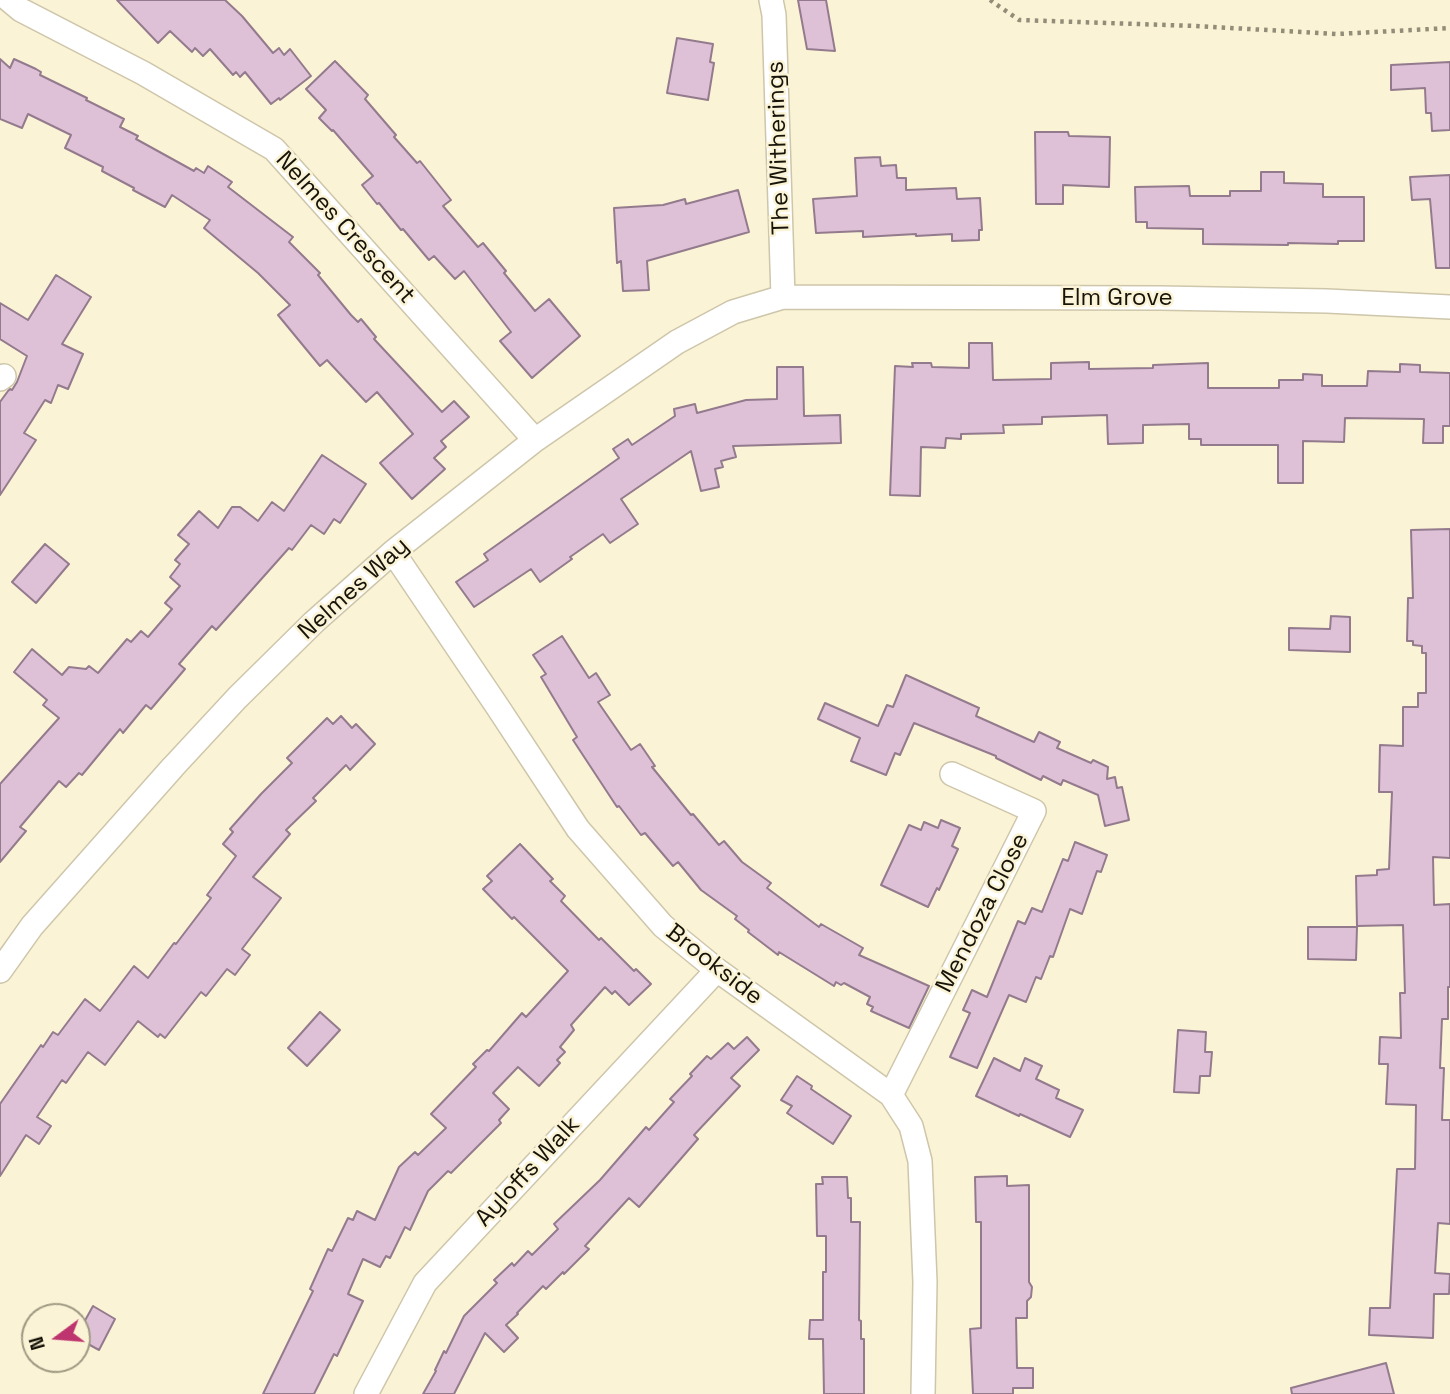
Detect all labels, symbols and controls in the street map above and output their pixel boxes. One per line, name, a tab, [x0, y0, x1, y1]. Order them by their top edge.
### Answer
street label: The Witherings	[762, 61, 796, 235]
street label: Nelmes Crescent	[269, 146, 421, 310]
street label: Elm Grove	[1061, 284, 1173, 312]
street label: Nelmes Way	[293, 532, 415, 646]
street label: Mendoza Close	[930, 829, 1036, 997]
street label: Brookside	[660, 918, 768, 1012]
street label: Ayloffs Walk	[470, 1111, 586, 1233]
north arrow	[21, 1303, 91, 1373]
text: N	[23, 1334, 51, 1353]

